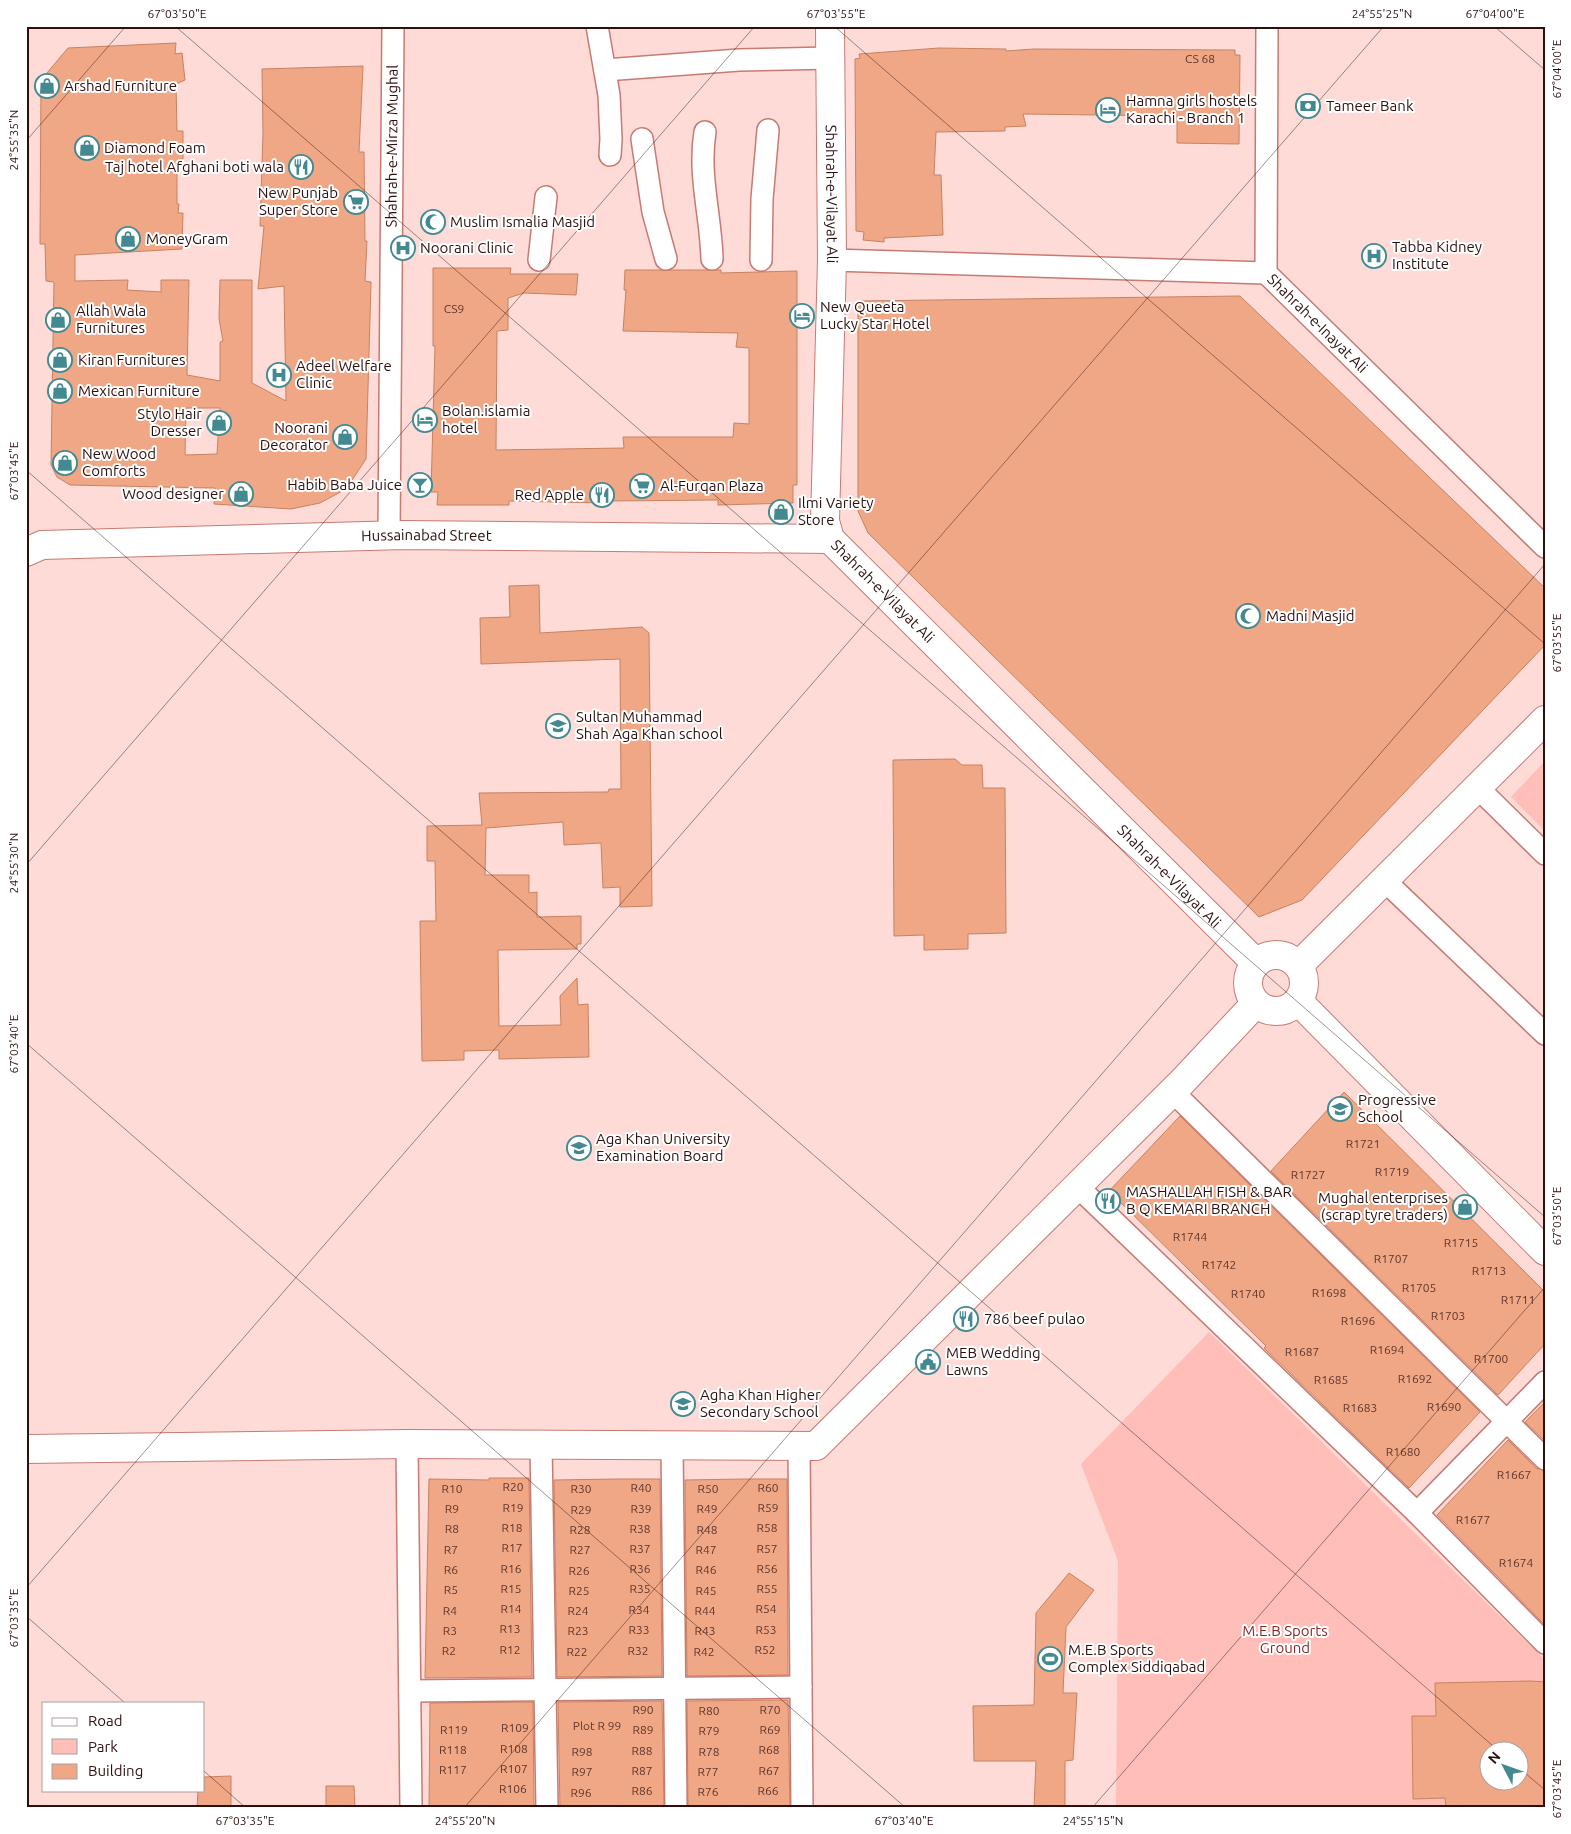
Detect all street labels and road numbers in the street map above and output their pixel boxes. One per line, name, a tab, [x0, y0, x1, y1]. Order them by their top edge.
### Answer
street label: Shahrah-e-Mirza Mughal	[382, 65, 401, 227]
street label: Shahrah-e-Vilayat Ali	[823, 125, 841, 264]
street label: Shahrah-e-Inayat Ali	[1264, 270, 1371, 376]
street label: Hussainabad Street	[361, 526, 492, 544]
street label: Shahrah-e-Vilayat Ali	[828, 536, 938, 646]
street label: Shahrah-e-Vilayat Ali	[1114, 821, 1224, 931]

